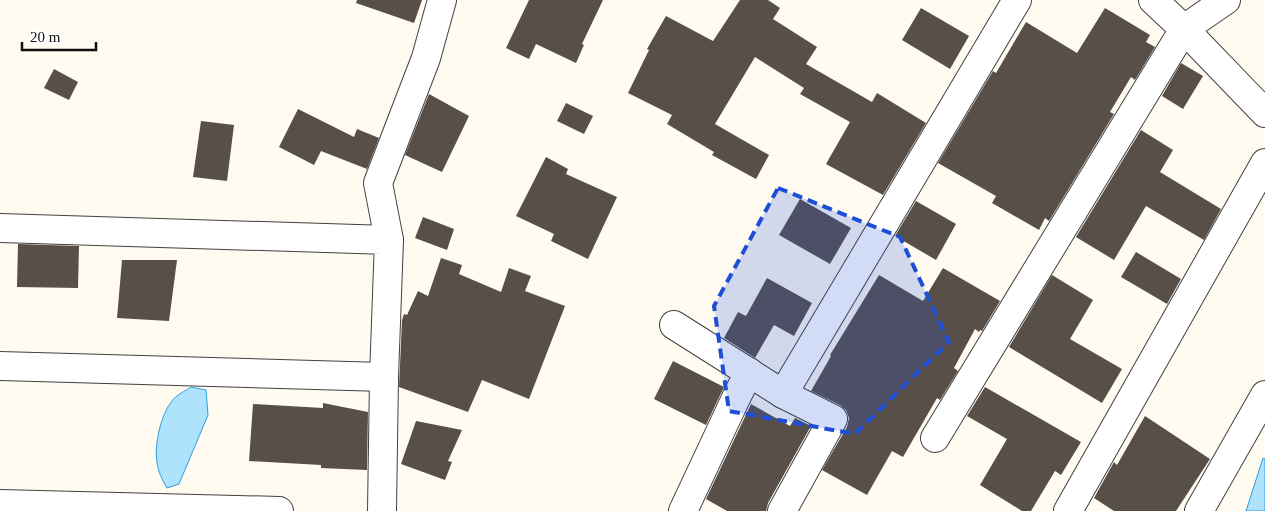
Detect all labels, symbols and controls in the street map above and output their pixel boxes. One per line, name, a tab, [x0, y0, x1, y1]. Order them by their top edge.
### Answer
scale bar	[22, 20, 96, 52]
text: 20 m	[30, 29, 61, 45]

